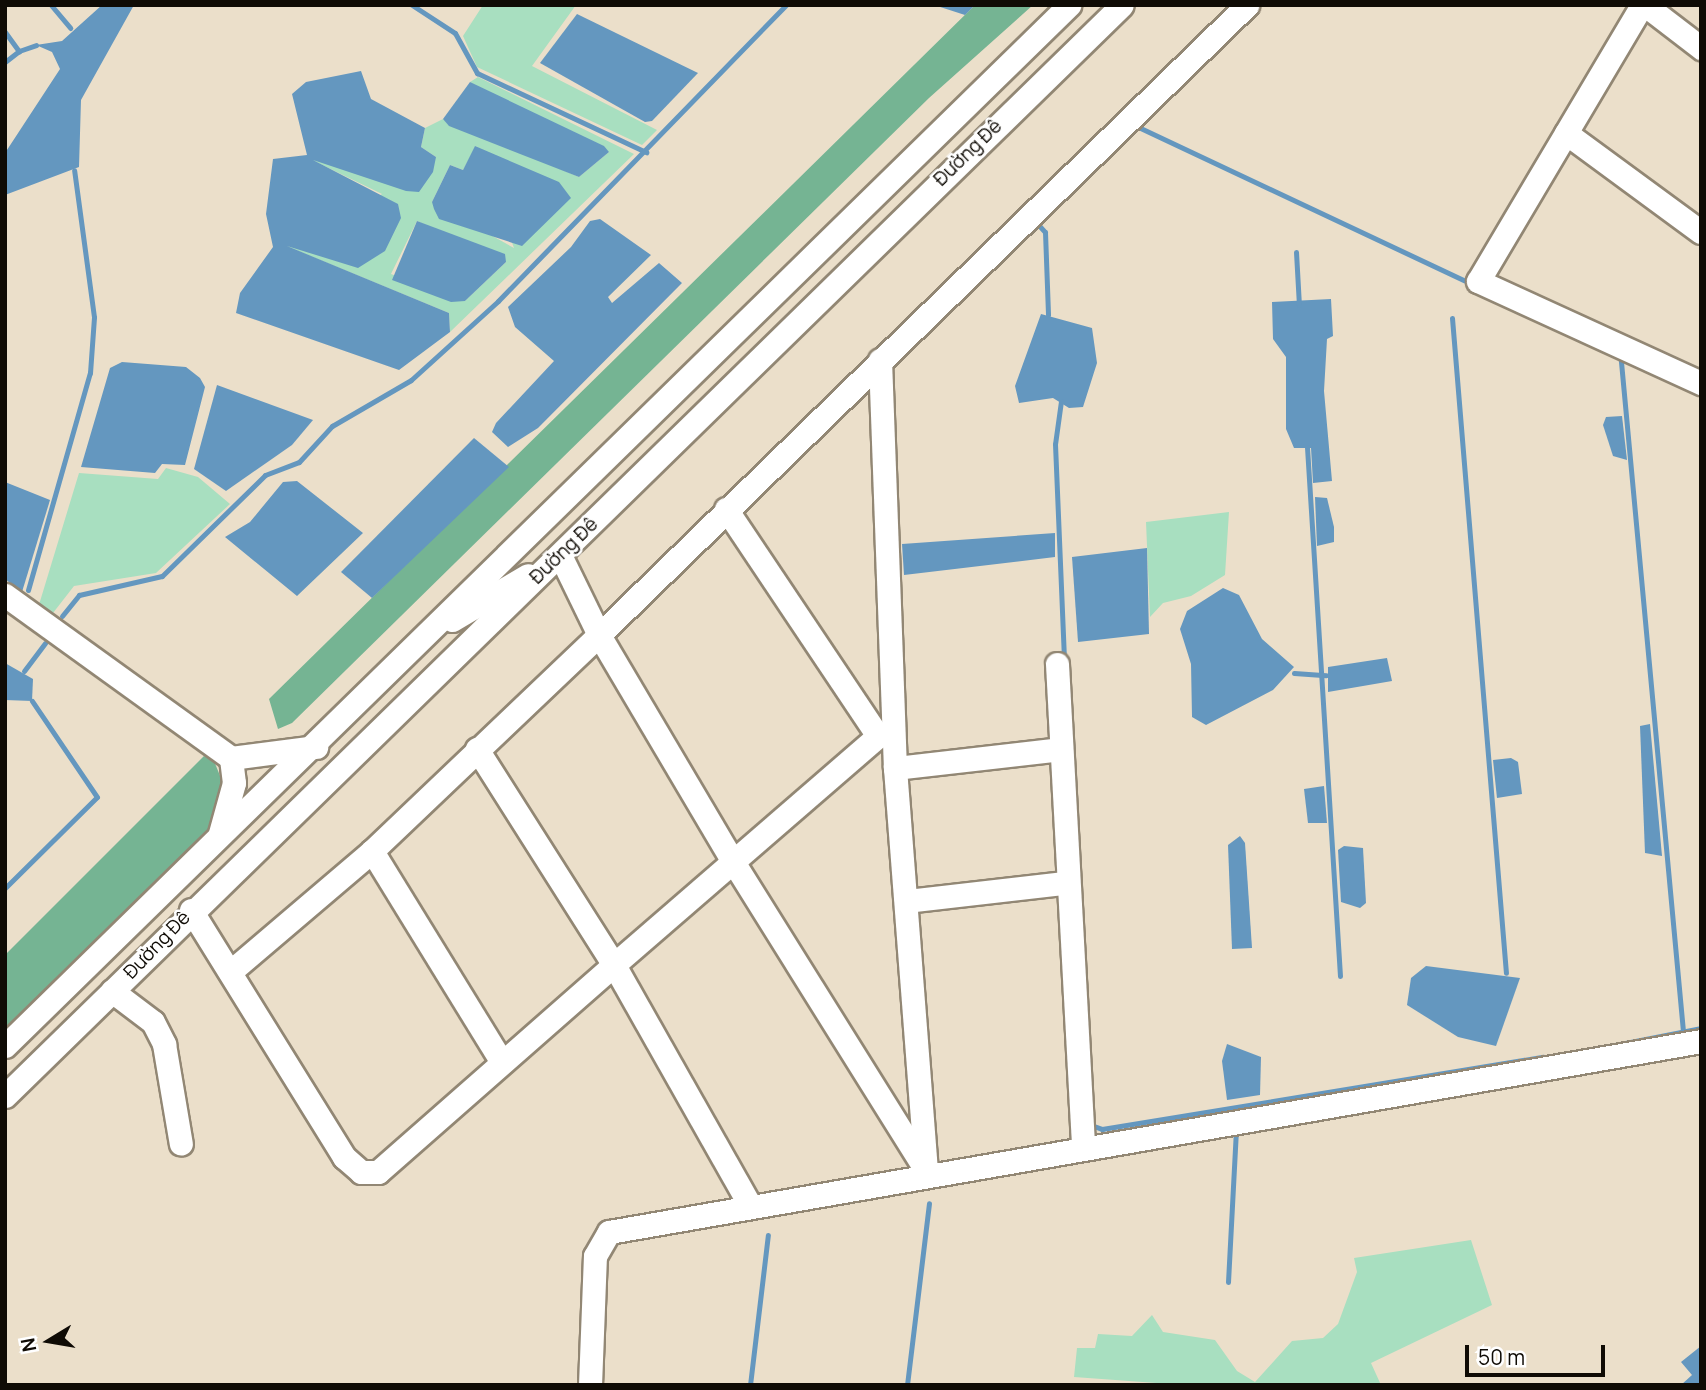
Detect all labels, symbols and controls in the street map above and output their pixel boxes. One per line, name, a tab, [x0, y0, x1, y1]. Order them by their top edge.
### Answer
street label: Đường Đê	[929, 115, 1007, 191]
street label: Đường Đê	[525, 513, 603, 589]
street label: Đường Đê	[119, 906, 195, 984]
north arrow	[14, 1306, 84, 1376]
scale bar	[1468, 1330, 1608, 1374]
text: N	[14, 1336, 42, 1354]
text: 50 m	[1478, 1343, 1525, 1371]

